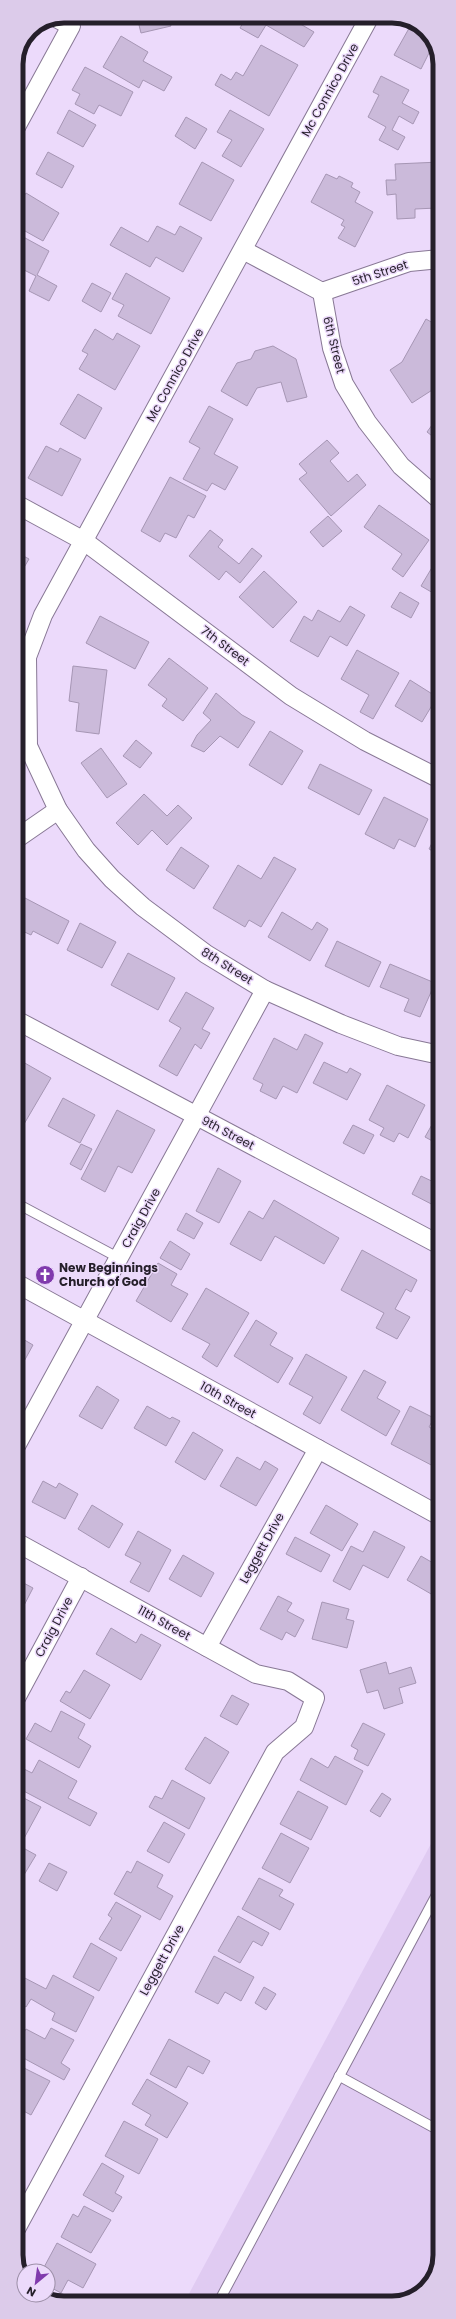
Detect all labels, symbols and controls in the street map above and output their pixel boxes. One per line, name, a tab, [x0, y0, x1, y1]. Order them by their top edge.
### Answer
street label: Mc Connico Drive	[297, 40, 362, 140]
street label: 5th Street	[350, 255, 410, 290]
street label: 6th Street	[319, 315, 350, 375]
street label: Mc Connico Drive	[142, 325, 207, 425]
street label: 7th Street	[197, 622, 253, 670]
street label: 8th Street	[198, 943, 256, 988]
street label: 9th Street	[199, 1111, 258, 1154]
street label: Craig Drive	[117, 1185, 164, 1251]
place label: New Beginnings Church of God	[59, 1259, 158, 1290]
church icon: New Beginnings Church of God	[34, 1264, 56, 1286]
street label: 10th Street	[197, 1377, 259, 1422]
street label: Leggett Drive	[235, 1509, 288, 1586]
street label: Craig Drive	[31, 1594, 77, 1660]
street label: 11th Street	[135, 1601, 194, 1644]
street label: Leggett Drive	[135, 1921, 188, 1998]
north arrow	[16, 2263, 56, 2303]
text: N	[24, 2283, 39, 2301]

